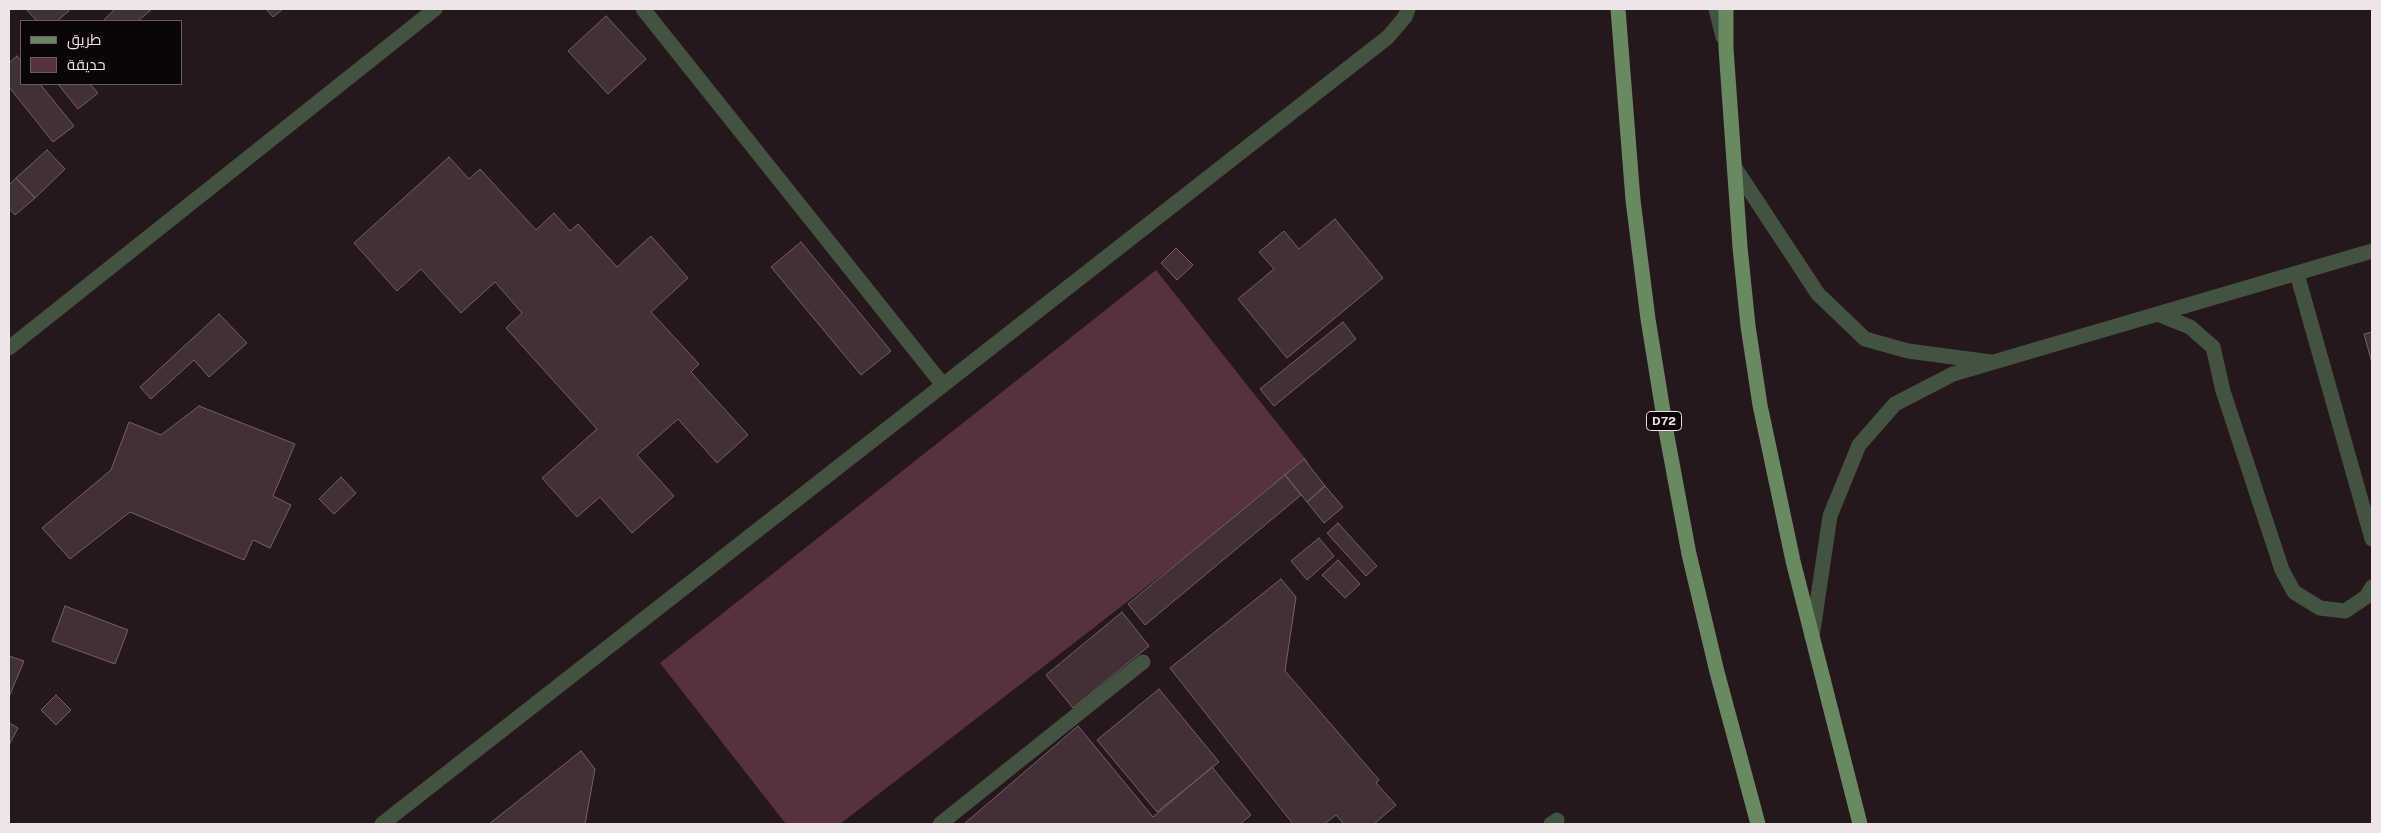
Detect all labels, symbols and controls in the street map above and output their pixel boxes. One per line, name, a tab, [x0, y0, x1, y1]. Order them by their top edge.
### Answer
legend	[20, 20, 182, 85]
text: طريق	[67, 31, 101, 48]
text: حديقة	[67, 56, 106, 73]
road number: D72	[1646, 412, 1682, 431]

